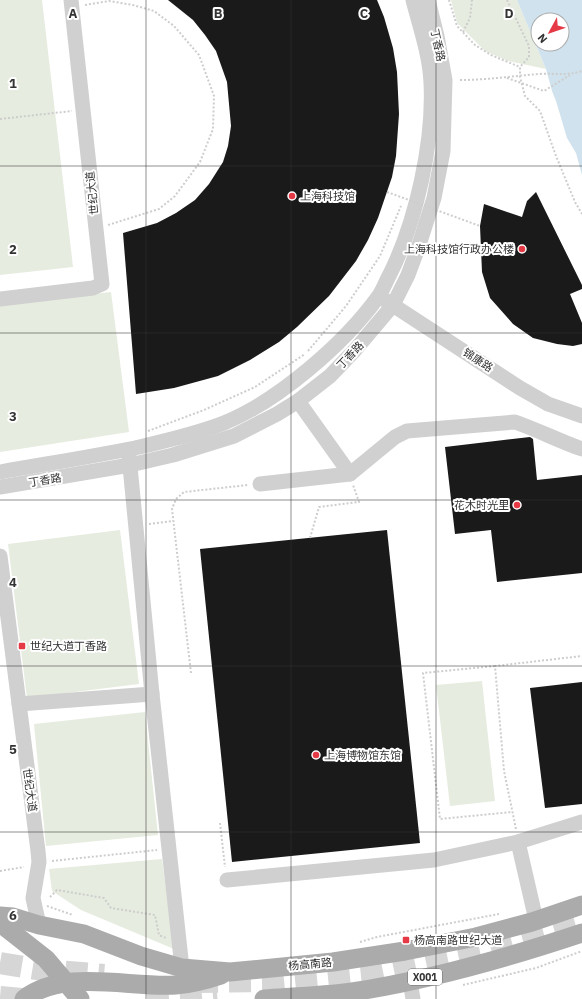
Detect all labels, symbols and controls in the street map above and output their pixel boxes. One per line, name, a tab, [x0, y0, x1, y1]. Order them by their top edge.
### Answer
text: A	[69, 5, 78, 22]
text: B	[214, 5, 223, 22]
text: C	[360, 5, 369, 22]
text: D	[504, 5, 514, 22]
north arrow	[530, 12, 570, 52]
street label: 丁香路	[428, 27, 448, 63]
text: N	[534, 31, 550, 46]
text: 1	[9, 75, 17, 92]
street label: 世纪大道	[83, 170, 101, 216]
place label: 上海科技馆	[300, 189, 355, 203]
marker: 上海科技馆	[287, 191, 297, 201]
text: 2	[9, 241, 17, 258]
place label: 上海科技馆行政办公楼	[404, 242, 514, 256]
marker: 上海科技馆行政办公楼	[517, 244, 527, 254]
street label: 丁香路	[334, 338, 366, 372]
street label: 锦康路	[460, 345, 496, 375]
text: 3	[9, 408, 17, 425]
street label: 丁香路	[28, 471, 62, 489]
place label: 花木时光里	[454, 498, 509, 512]
marker: 花木时光里	[512, 500, 522, 510]
text: 4	[9, 574, 17, 591]
place label: 世纪大道丁香路	[30, 639, 107, 653]
marker: 世纪大道丁香路	[17, 641, 27, 651]
text: 5	[9, 741, 17, 758]
place label: 上海博物馆东馆	[324, 748, 401, 762]
marker: 上海博物馆东馆	[311, 750, 321, 760]
street label: 世纪大道	[20, 767, 40, 813]
text: 6	[9, 907, 17, 924]
place label: 杨高南路世纪大道	[414, 933, 502, 947]
marker: 杨高南路世纪大道	[401, 935, 411, 945]
street label: 杨高南路	[287, 955, 333, 973]
road number: X001	[408, 969, 442, 985]

